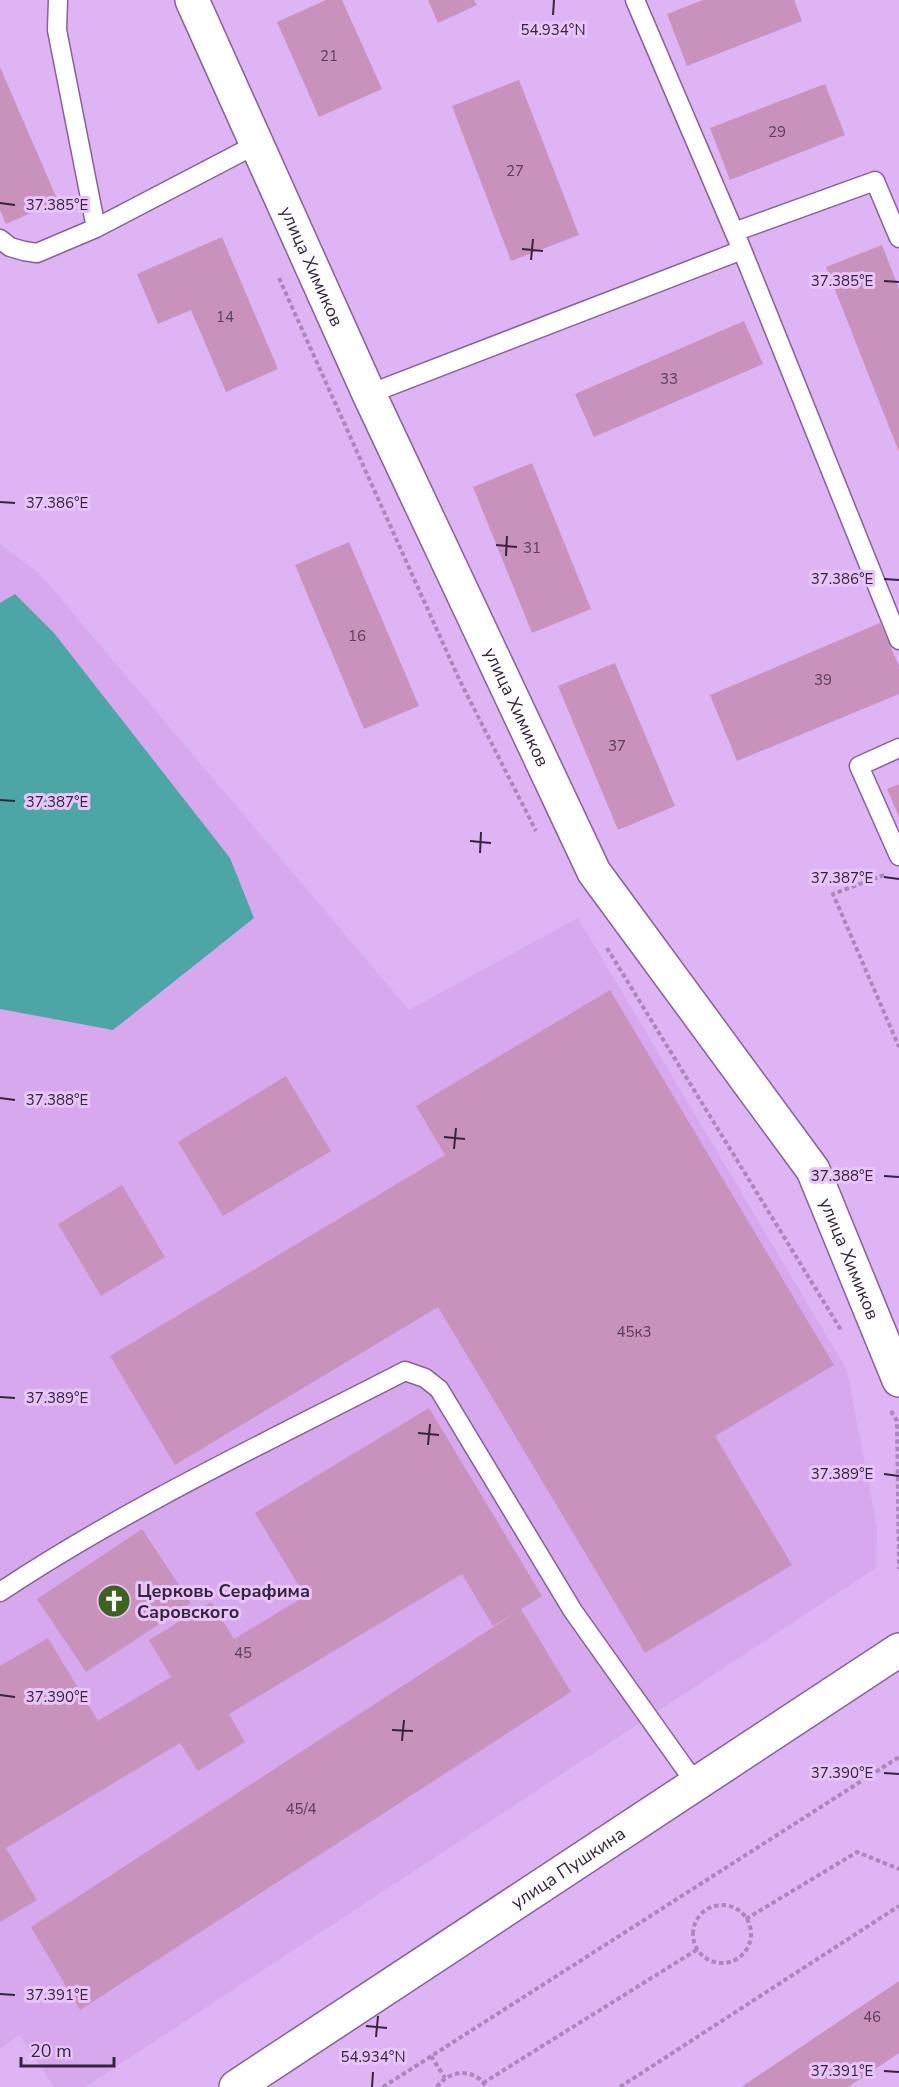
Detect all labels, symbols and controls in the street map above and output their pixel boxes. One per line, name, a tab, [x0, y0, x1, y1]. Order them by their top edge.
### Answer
text: 54.934°N	[520, 20, 586, 40]
house number: 21	[320, 46, 338, 66]
house number: 29	[768, 122, 786, 142]
house number: 27	[506, 161, 524, 181]
text: 37.385°E	[26, 195, 88, 215]
street label: улица Химиков	[274, 203, 349, 330]
text: 37.385°E	[811, 271, 873, 291]
house number: 14	[216, 307, 234, 327]
house number: 33	[660, 369, 678, 389]
text: 37.386°E	[26, 493, 88, 513]
house number: 31	[523, 538, 541, 558]
text: 37.386°E	[811, 569, 873, 589]
house number: 16	[348, 626, 366, 646]
street label: улица Химиков	[478, 644, 555, 771]
house number: 39	[814, 670, 832, 690]
house number: 37	[608, 736, 626, 756]
text: 37.387°E	[26, 792, 88, 812]
text: 37.387°E	[811, 868, 873, 888]
text: 37.388°E	[26, 1090, 88, 1110]
text: 37.388°E	[811, 1166, 873, 1186]
street label: улица Химиков	[814, 1195, 885, 1323]
house number: 45к3	[617, 1322, 651, 1342]
text: 37.389°E	[26, 1388, 88, 1408]
text: 37.389°E	[811, 1464, 873, 1484]
place label: Церковь Серафима Саровского	[137, 1579, 310, 1624]
church icon: Церковь Серафима Саровского	[96, 1583, 132, 1619]
house number: 45	[234, 1643, 252, 1663]
text: 37.390°E	[26, 1687, 88, 1707]
text: 37.390°E	[811, 1763, 873, 1783]
house number: 45/4	[285, 1799, 317, 1819]
street label: улица Пушкина	[506, 1821, 630, 1914]
text: 37.391°E	[26, 1985, 88, 2005]
house number: 46	[863, 2007, 881, 2027]
scale bar	[21, 2030, 114, 2068]
text: 20 m	[30, 2039, 72, 2063]
text: 54.934°N	[340, 2047, 406, 2067]
text: 37.391°E	[811, 2061, 873, 2081]

